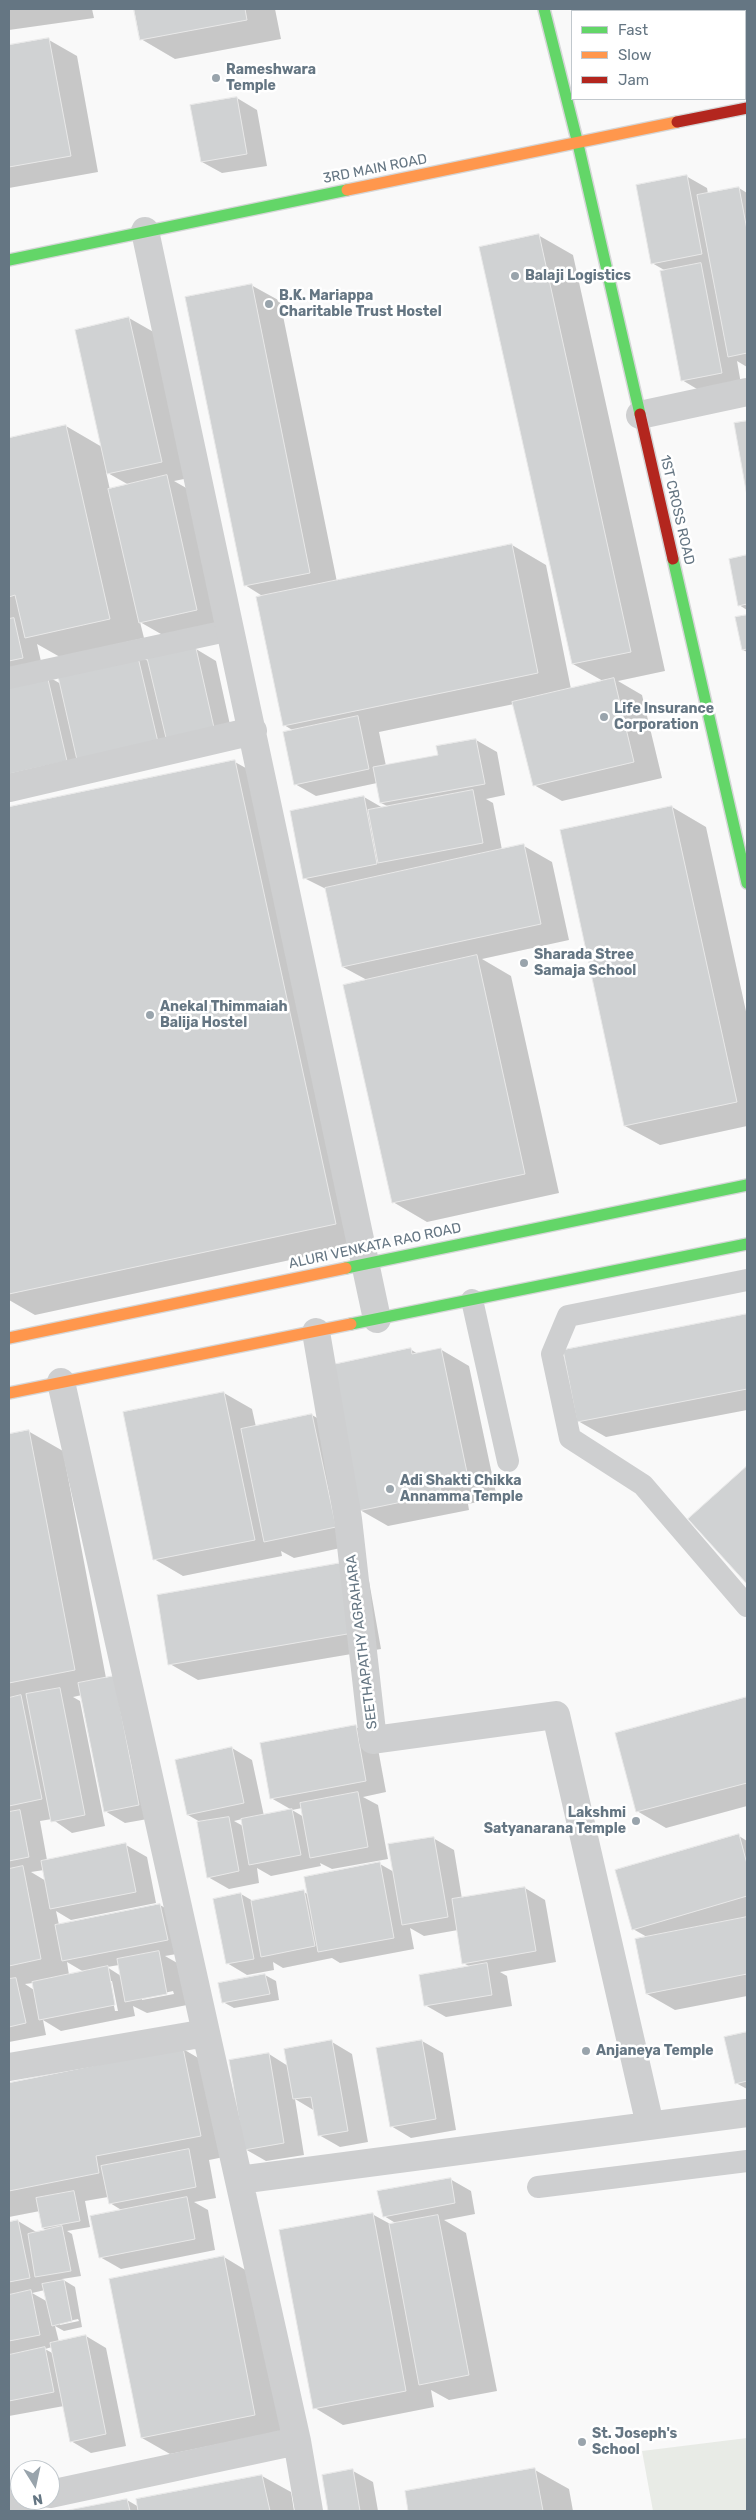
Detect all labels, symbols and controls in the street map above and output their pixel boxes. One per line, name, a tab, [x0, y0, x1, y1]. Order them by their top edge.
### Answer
legend	[571, 10, 746, 100]
text: Fast	[618, 21, 648, 39]
text: Slow	[618, 46, 651, 64]
place label: Rameshwara Temple	[226, 62, 316, 94]
text: Jam	[618, 71, 649, 89]
marker: Rameshwara Temple	[210, 72, 222, 84]
street label: 3RD MAIN ROAD	[322, 151, 428, 187]
place label: Balaji Logistics	[525, 268, 631, 284]
marker: Balaji Logistics	[509, 270, 521, 282]
place label: B.K. Mariappa Charitable Trust Hostel	[279, 288, 442, 321]
marker: B.K. Mariappa Charitable Trust Hostel	[263, 298, 275, 310]
street label: 1ST CROSS ROAD	[656, 453, 698, 567]
place label: Life Insurance Corporation	[614, 701, 714, 734]
marker: Life Insurance Corporation	[598, 711, 610, 723]
place label: Sharada Stree Samaja School	[534, 947, 636, 980]
marker: Sharada Stree Samaja School	[518, 957, 530, 969]
place label: Anekal Thimmaiah Balija Hostel	[160, 999, 288, 1032]
marker: Anekal Thimmaiah Balija Hostel	[144, 1009, 156, 1021]
street label: ALURI VENKATA RAO ROAD	[287, 1219, 463, 1273]
place label: Adi Shakti Chikka Annamma Temple	[400, 1473, 523, 1505]
marker: Adi Shakti Chikka Annamma Temple	[384, 1483, 396, 1495]
street label: SEETHAPATHY AGRAHARA	[343, 1554, 381, 1730]
place label: Lakshmi Satyanarana Temple	[484, 1805, 626, 1838]
marker: Lakshmi Satyanarana Temple	[630, 1815, 642, 1827]
place label: Anjaneya Temple	[596, 2043, 714, 2059]
marker: Anjaneya Temple	[580, 2045, 592, 2057]
place label: St. Joseph's School	[592, 2426, 677, 2458]
marker: St. Joseph's School	[576, 2436, 588, 2448]
north arrow	[10, 2460, 60, 2510]
text: N	[31, 2490, 44, 2509]

